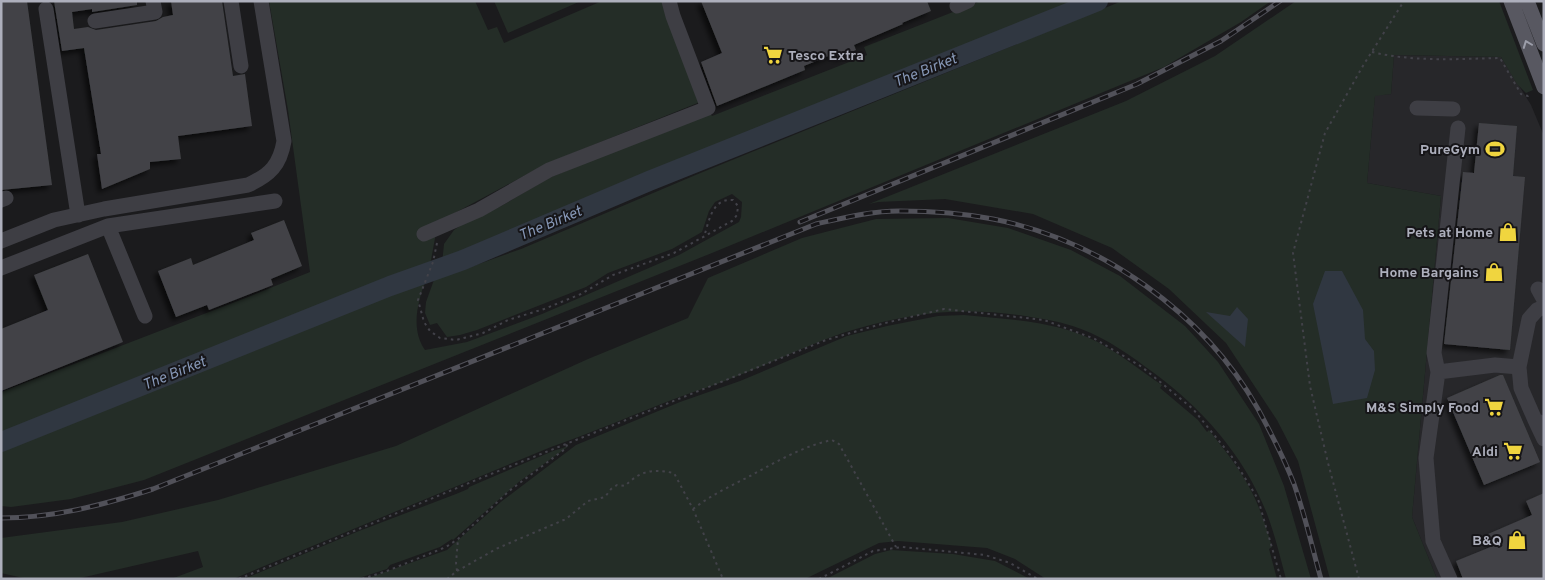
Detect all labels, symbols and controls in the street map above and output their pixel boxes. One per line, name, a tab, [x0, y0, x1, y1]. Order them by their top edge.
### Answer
one-way arrow	[1523, 40, 1533, 49]
supermarket icon: Tesco Extra	[762, 44, 784, 66]
place label: Tesco Extra	[788, 48, 864, 65]
water label: The Birket	[891, 50, 961, 93]
sports icon: PureGym	[1484, 138, 1506, 160]
place label: PureGym	[1420, 142, 1480, 159]
water label: The Birket	[516, 202, 586, 246]
shop icon: Pets at Home	[1497, 221, 1519, 243]
place label: Pets at Home	[1406, 225, 1493, 242]
shop icon: Home Bargains	[1483, 261, 1505, 283]
place label: Home Bargains	[1379, 265, 1479, 282]
water label: The Birket	[140, 353, 210, 396]
supermarket icon: M&S Simply Food	[1483, 396, 1505, 418]
place label: M&S Simply Food	[1366, 400, 1479, 417]
supermarket icon: Aldi	[1502, 440, 1524, 462]
place label: Aldi	[1472, 444, 1498, 461]
shop icon: B&Q	[1506, 529, 1528, 551]
place label: B&Q	[1472, 533, 1502, 550]

